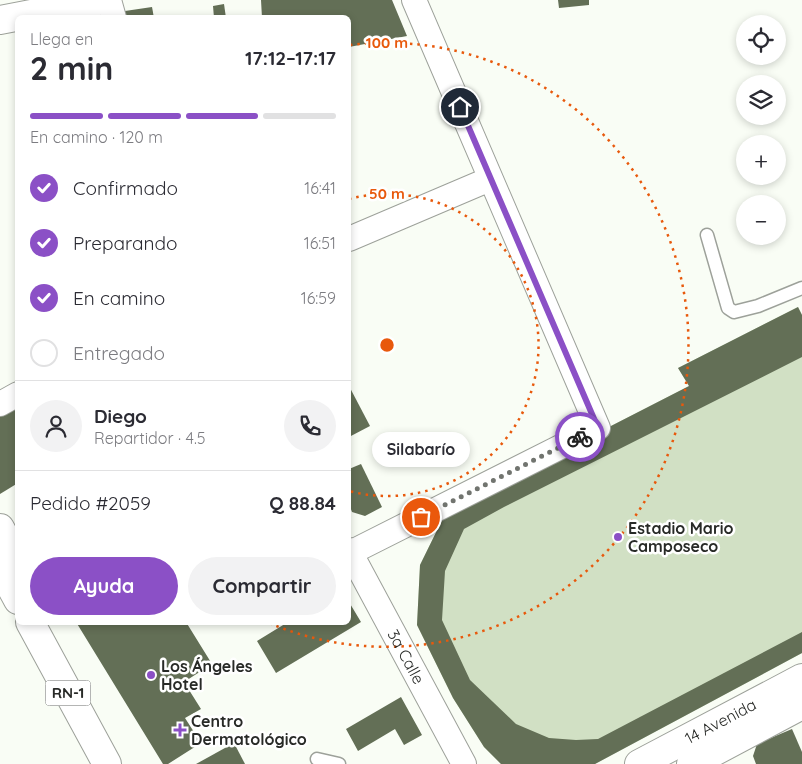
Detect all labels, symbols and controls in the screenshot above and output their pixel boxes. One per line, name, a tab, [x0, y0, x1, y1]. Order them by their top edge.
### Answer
map controls	[736, 15, 786, 245]
button: locate	[736, 15, 786, 65]
text: Llega en	[30, 29, 93, 49]
text: 100 m	[366, 33, 408, 52]
text: 17:12–17:17	[245, 46, 336, 70]
text: 2 min	[30, 48, 113, 88]
button: layers	[736, 75, 786, 125]
pin	[439, 86, 481, 128]
icon: home	[446, 93, 474, 121]
text: En camino · 120 m	[30, 127, 163, 147]
button: +	[736, 135, 786, 185]
icon: check	[30, 174, 58, 202]
text: Confirmado	[73, 176, 178, 200]
text: 16:41	[304, 178, 336, 198]
text: 50 m	[369, 184, 405, 203]
button: −	[736, 195, 786, 245]
icon: check	[30, 229, 58, 257]
text: Preparando	[73, 231, 178, 255]
text: 16:51	[304, 233, 336, 253]
icon: check	[30, 284, 58, 312]
text: En camino	[73, 286, 165, 310]
text: 16:59	[301, 288, 336, 308]
centre of rings	[378, 336, 396, 354]
text: Entregado	[73, 341, 165, 365]
button: person	[30, 400, 82, 452]
button: phone	[284, 400, 336, 452]
text: Diego	[94, 404, 147, 428]
courier	[555, 412, 605, 462]
icon: bike	[566, 423, 594, 451]
text: Repartidor · 4.5	[94, 428, 206, 448]
callout: Silabarío	[372, 432, 470, 467]
text: Silabarío	[387, 439, 455, 459]
text: Pedido #2059	[30, 491, 151, 515]
text: Q 88.84	[269, 491, 336, 515]
pin	[400, 496, 442, 538]
icon: bag	[407, 503, 435, 531]
place label: Estadio Mario Camposeco	[628, 518, 734, 556]
marker: Estadio Mario Camposeco	[612, 531, 624, 543]
button: Ayuda	[30, 557, 178, 615]
button: Compartir	[188, 557, 336, 615]
street label: 3a Calle	[384, 626, 429, 687]
place label: Los Ángeles Hotel	[161, 656, 253, 694]
marker: Los Ángeles Hotel	[145, 669, 157, 681]
road number: RN-1	[46, 680, 90, 706]
street label: 14 Avenida	[681, 694, 760, 748]
place label: Centro Dermatológico	[191, 711, 307, 749]
marker: Centro Dermatológico	[173, 723, 187, 737]

